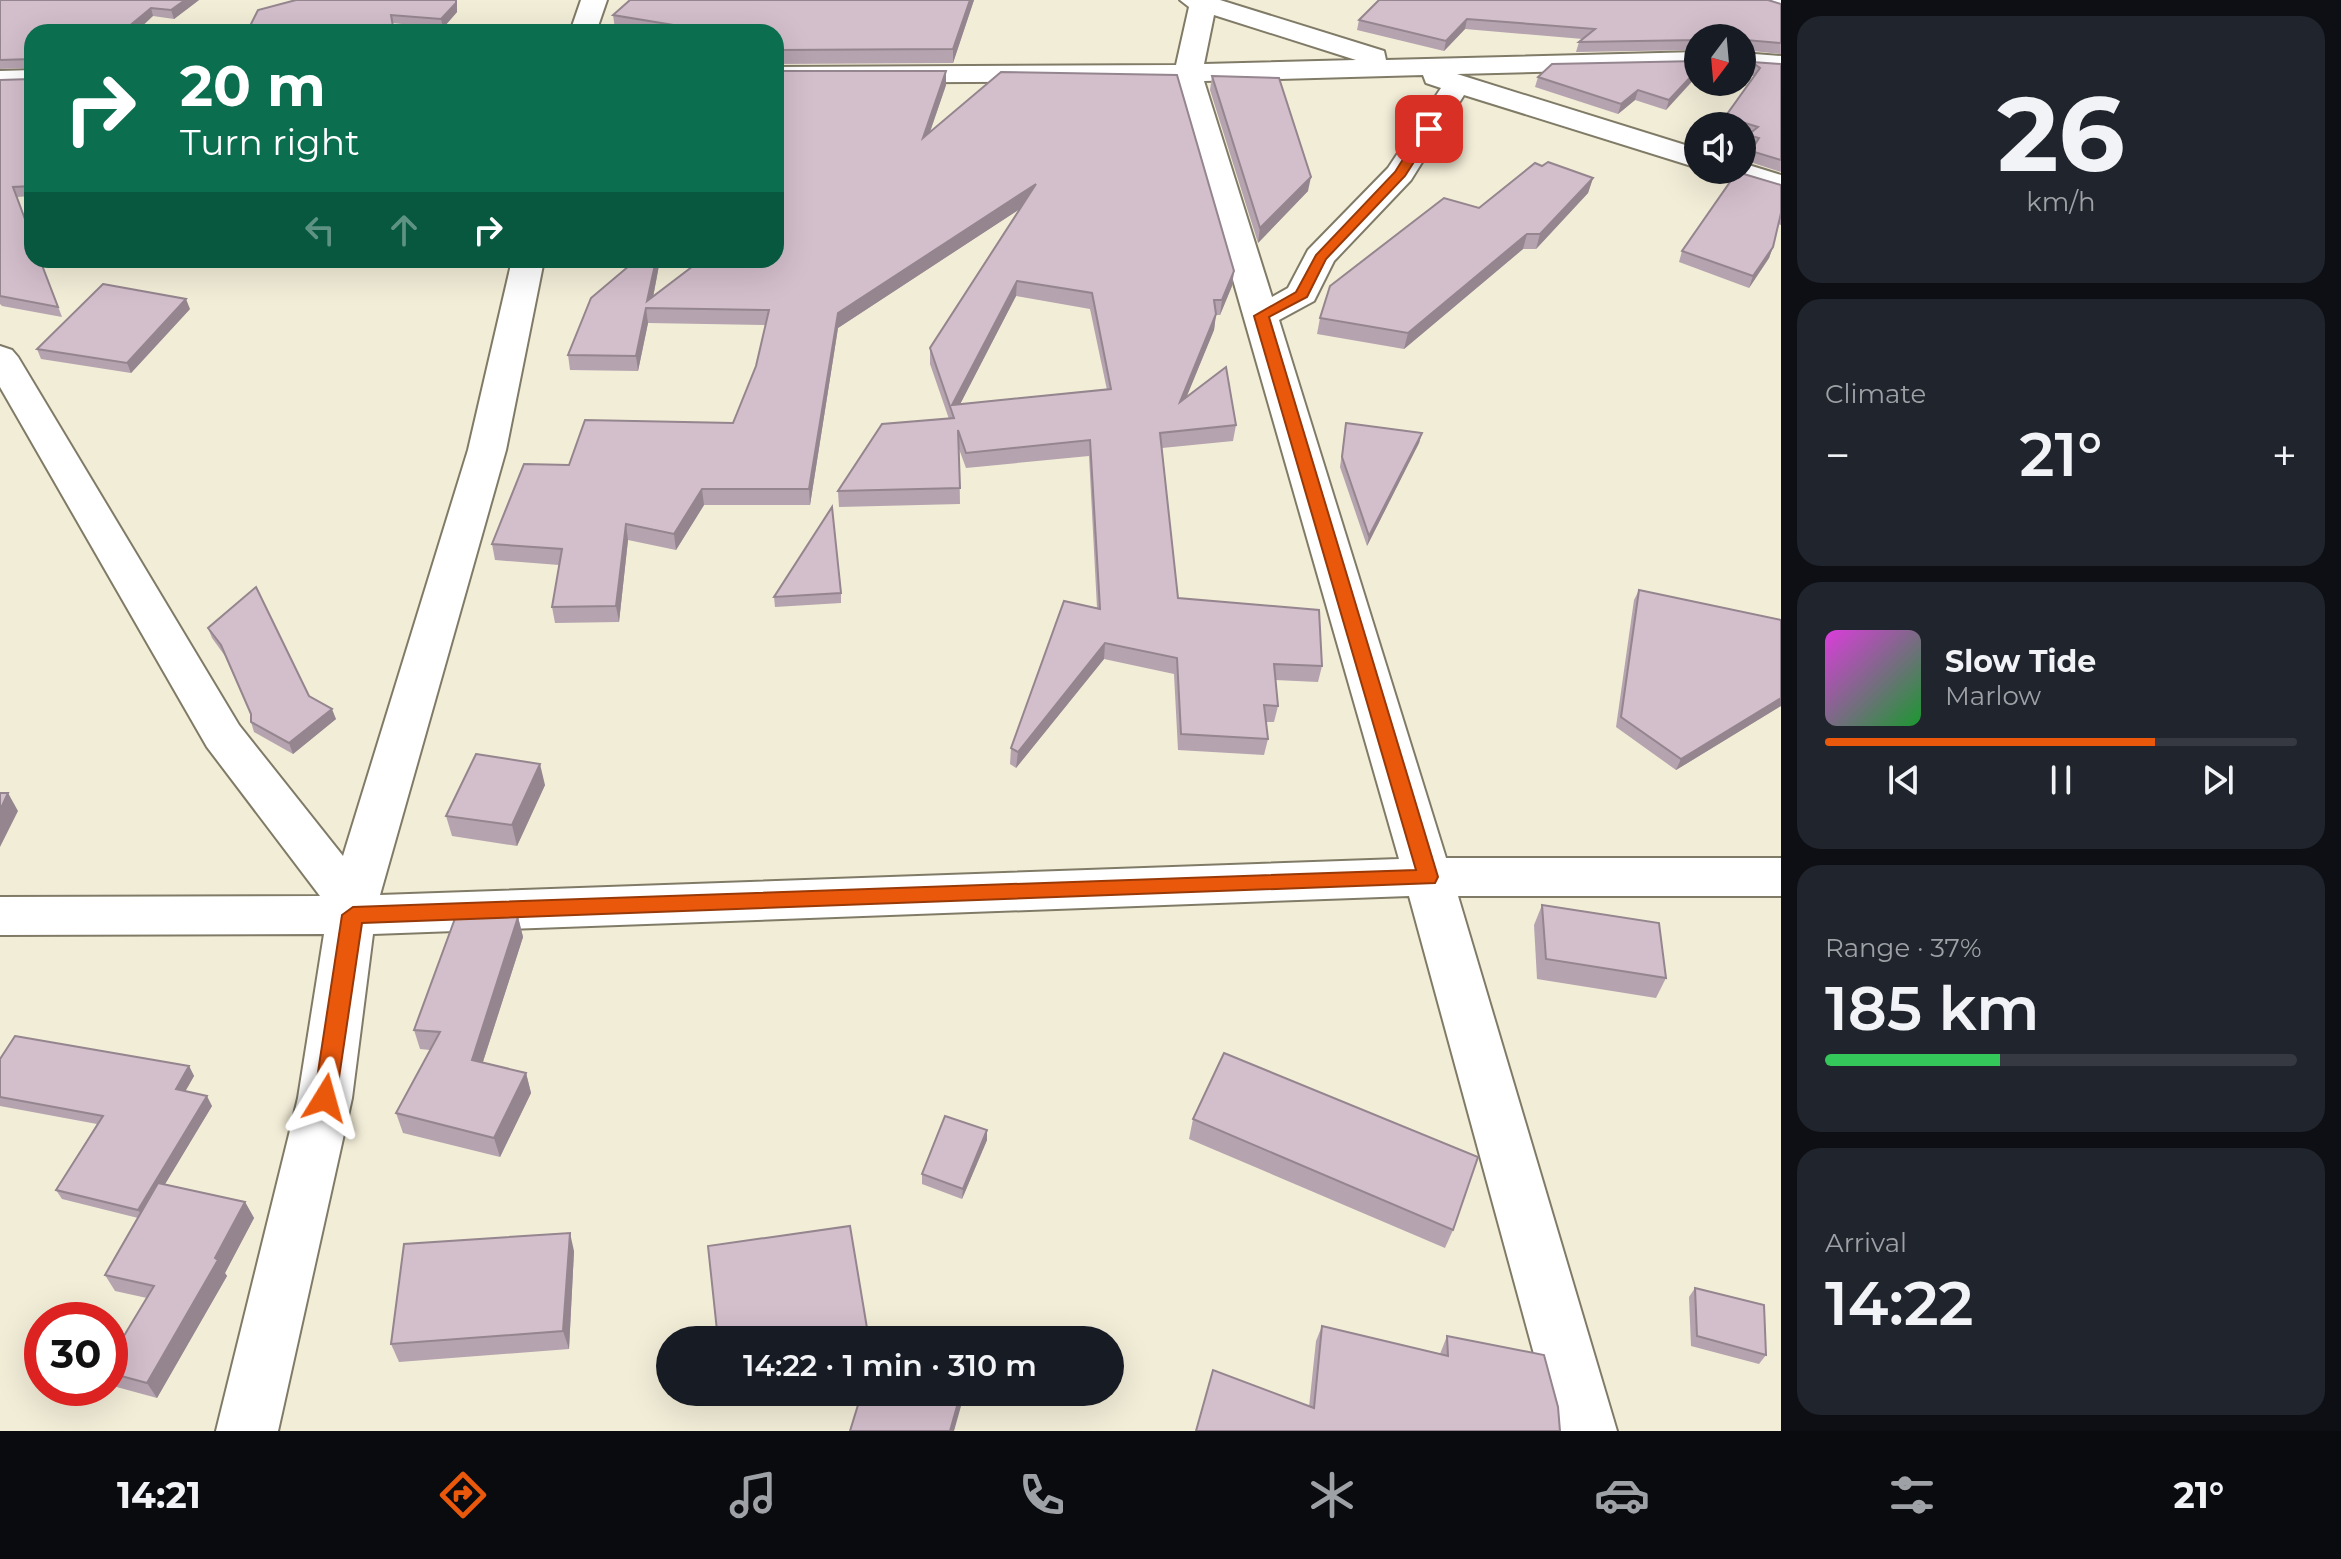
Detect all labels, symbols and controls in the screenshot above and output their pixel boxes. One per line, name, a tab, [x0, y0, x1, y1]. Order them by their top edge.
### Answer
north arrow	[1684, 24, 1756, 96]
map controls	[1684, 24, 1756, 184]
text: 20 m	[180, 52, 326, 120]
icon: right	[48, 56, 152, 160]
text: 26	[1997, 70, 2125, 197]
pin	[1395, 95, 1463, 163]
icon: arrive	[1407, 107, 1451, 151]
button: sound	[1684, 112, 1756, 184]
text: Turn right	[180, 120, 360, 164]
text: km/h	[2026, 186, 2096, 218]
icon: left	[298, 208, 342, 252]
icon: ahead	[382, 208, 426, 252]
icon: right	[466, 208, 510, 252]
text: Climate	[1825, 378, 1926, 410]
text: 21°	[2020, 418, 2102, 491]
text: −	[1825, 428, 1850, 482]
text: +	[2272, 428, 2297, 482]
text: Slow Tide	[1945, 643, 2096, 680]
text: Marlow	[1945, 680, 2041, 712]
icon: previous	[1882, 758, 1926, 802]
icon: pause	[2039, 758, 2083, 802]
icon: next	[2196, 758, 2240, 802]
text: Range · 37%	[1825, 932, 1981, 964]
text: 185 km	[1825, 972, 2040, 1045]
position arrow	[283, 1056, 367, 1140]
text: Arrival	[1825, 1227, 1907, 1259]
text: 14:22	[1825, 1267, 1974, 1340]
speed limit sign: 30	[24, 1302, 128, 1406]
text: 14:22 · 1 min · 310 m	[743, 1347, 1037, 1384]
icon: directions	[435, 1467, 491, 1523]
icon: music	[725, 1467, 781, 1523]
icon: phone	[1014, 1467, 1070, 1523]
icon: climate	[1304, 1467, 1360, 1523]
icon: car	[1594, 1467, 1650, 1523]
icon: filters	[1884, 1467, 1940, 1523]
text: 14:21	[117, 1473, 201, 1517]
text: 21°	[2174, 1473, 2224, 1517]

